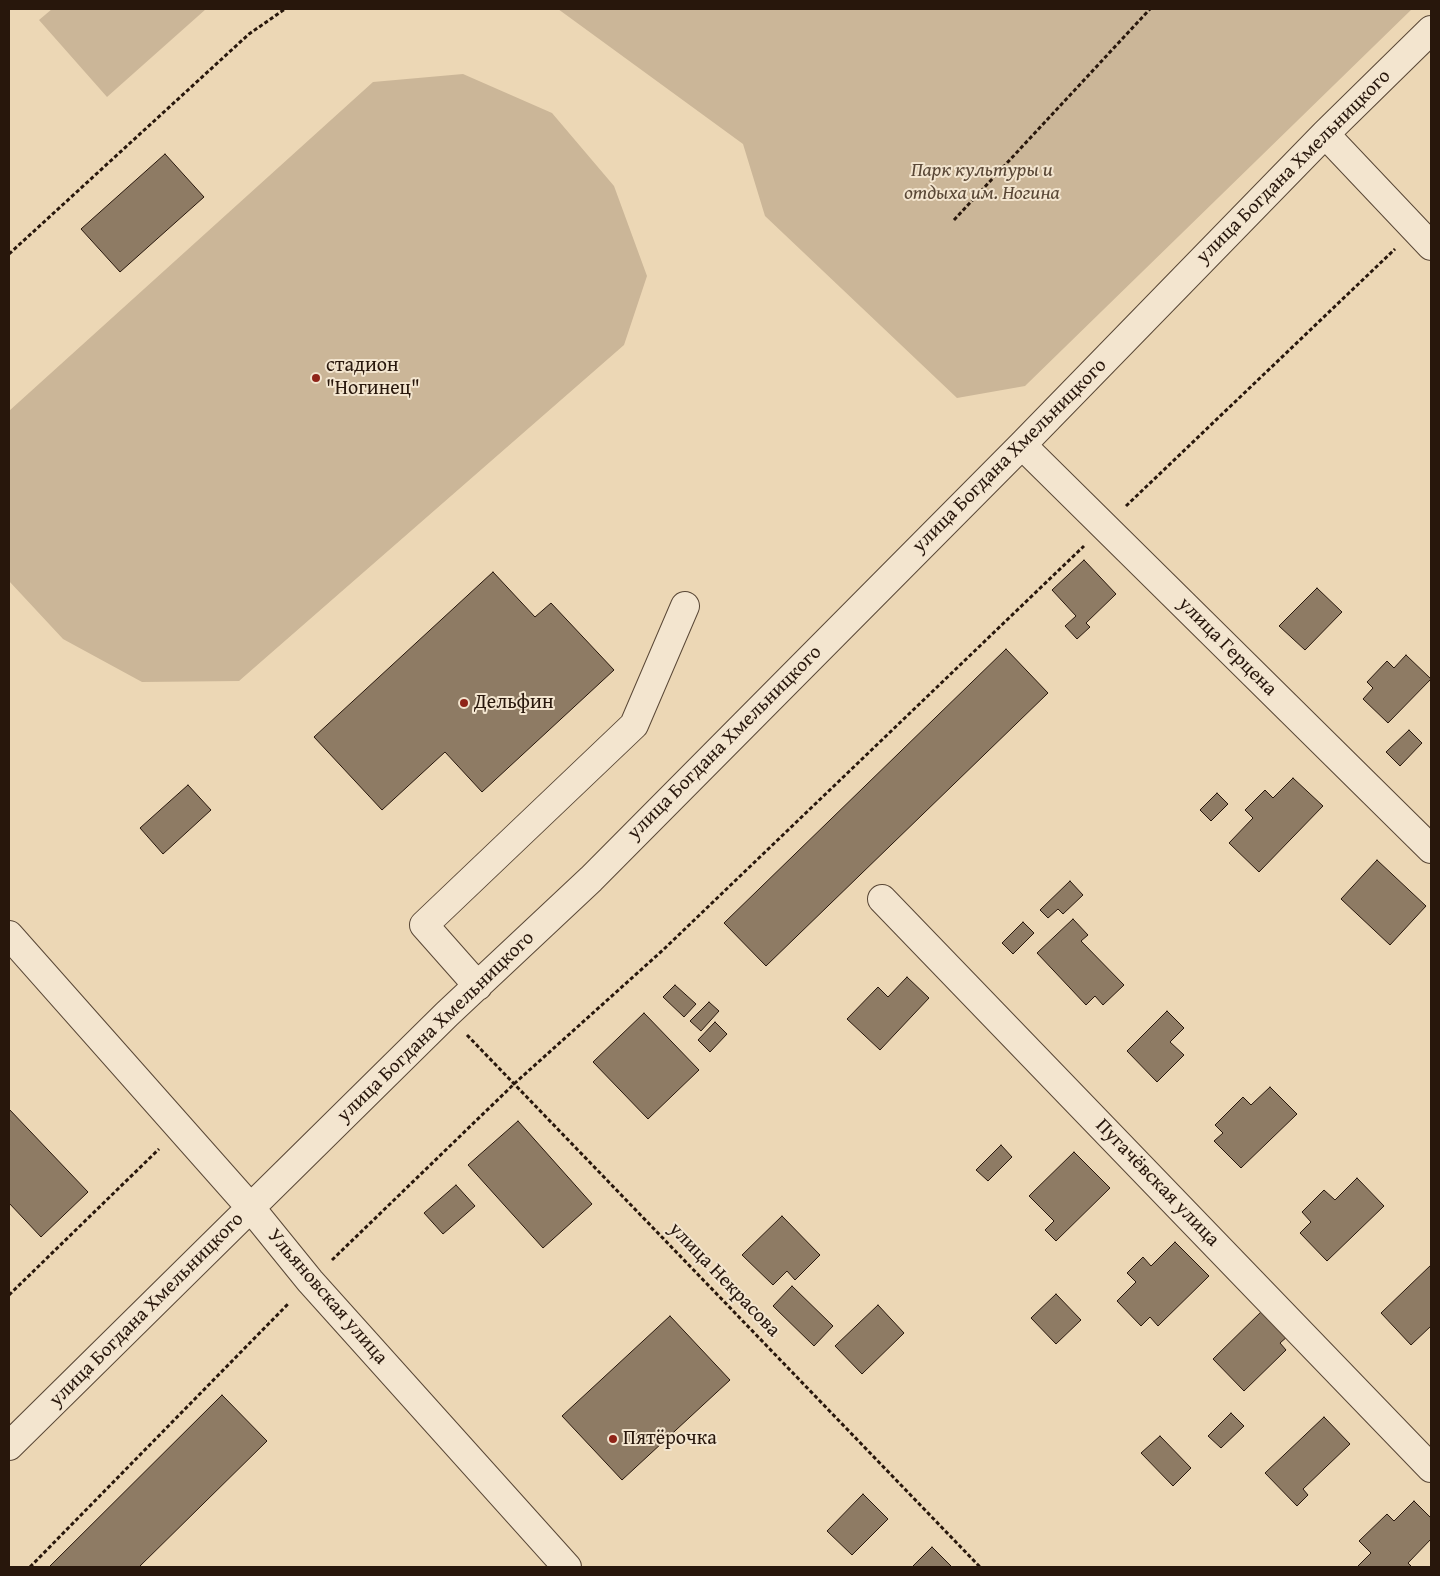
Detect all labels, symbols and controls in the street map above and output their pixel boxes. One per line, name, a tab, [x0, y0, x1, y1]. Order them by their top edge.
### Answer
street label: улица Богдана Хмельницкого	[1192, 65, 1396, 269]
park label: Парк культуры и отдыха им. Ногина	[904, 159, 1060, 206]
place label: стадион "Ногинец"	[326, 354, 420, 401]
street label: улица Богдана Хмельницкого	[908, 354, 1112, 558]
marker: стадион "Ногинец"	[310, 372, 322, 384]
street label: улица Герцена	[1173, 593, 1281, 701]
street label: улица Богдана Хмельницкого	[623, 641, 827, 845]
place label: Дельфин	[474, 691, 554, 715]
marker: Дельфин	[458, 697, 470, 709]
street label: улица Богдана Хмельницкого	[332, 926, 540, 1128]
street label: Пугачёвская улица	[1090, 1114, 1224, 1252]
street label: улица Богдана Хмельницкого	[45, 1208, 249, 1412]
street label: улица Некрасова	[663, 1218, 785, 1342]
street label: Ульяновская улица	[262, 1224, 392, 1370]
place label: Пятёрочка	[623, 1427, 717, 1451]
marker: Пятёрочка	[607, 1433, 619, 1445]

